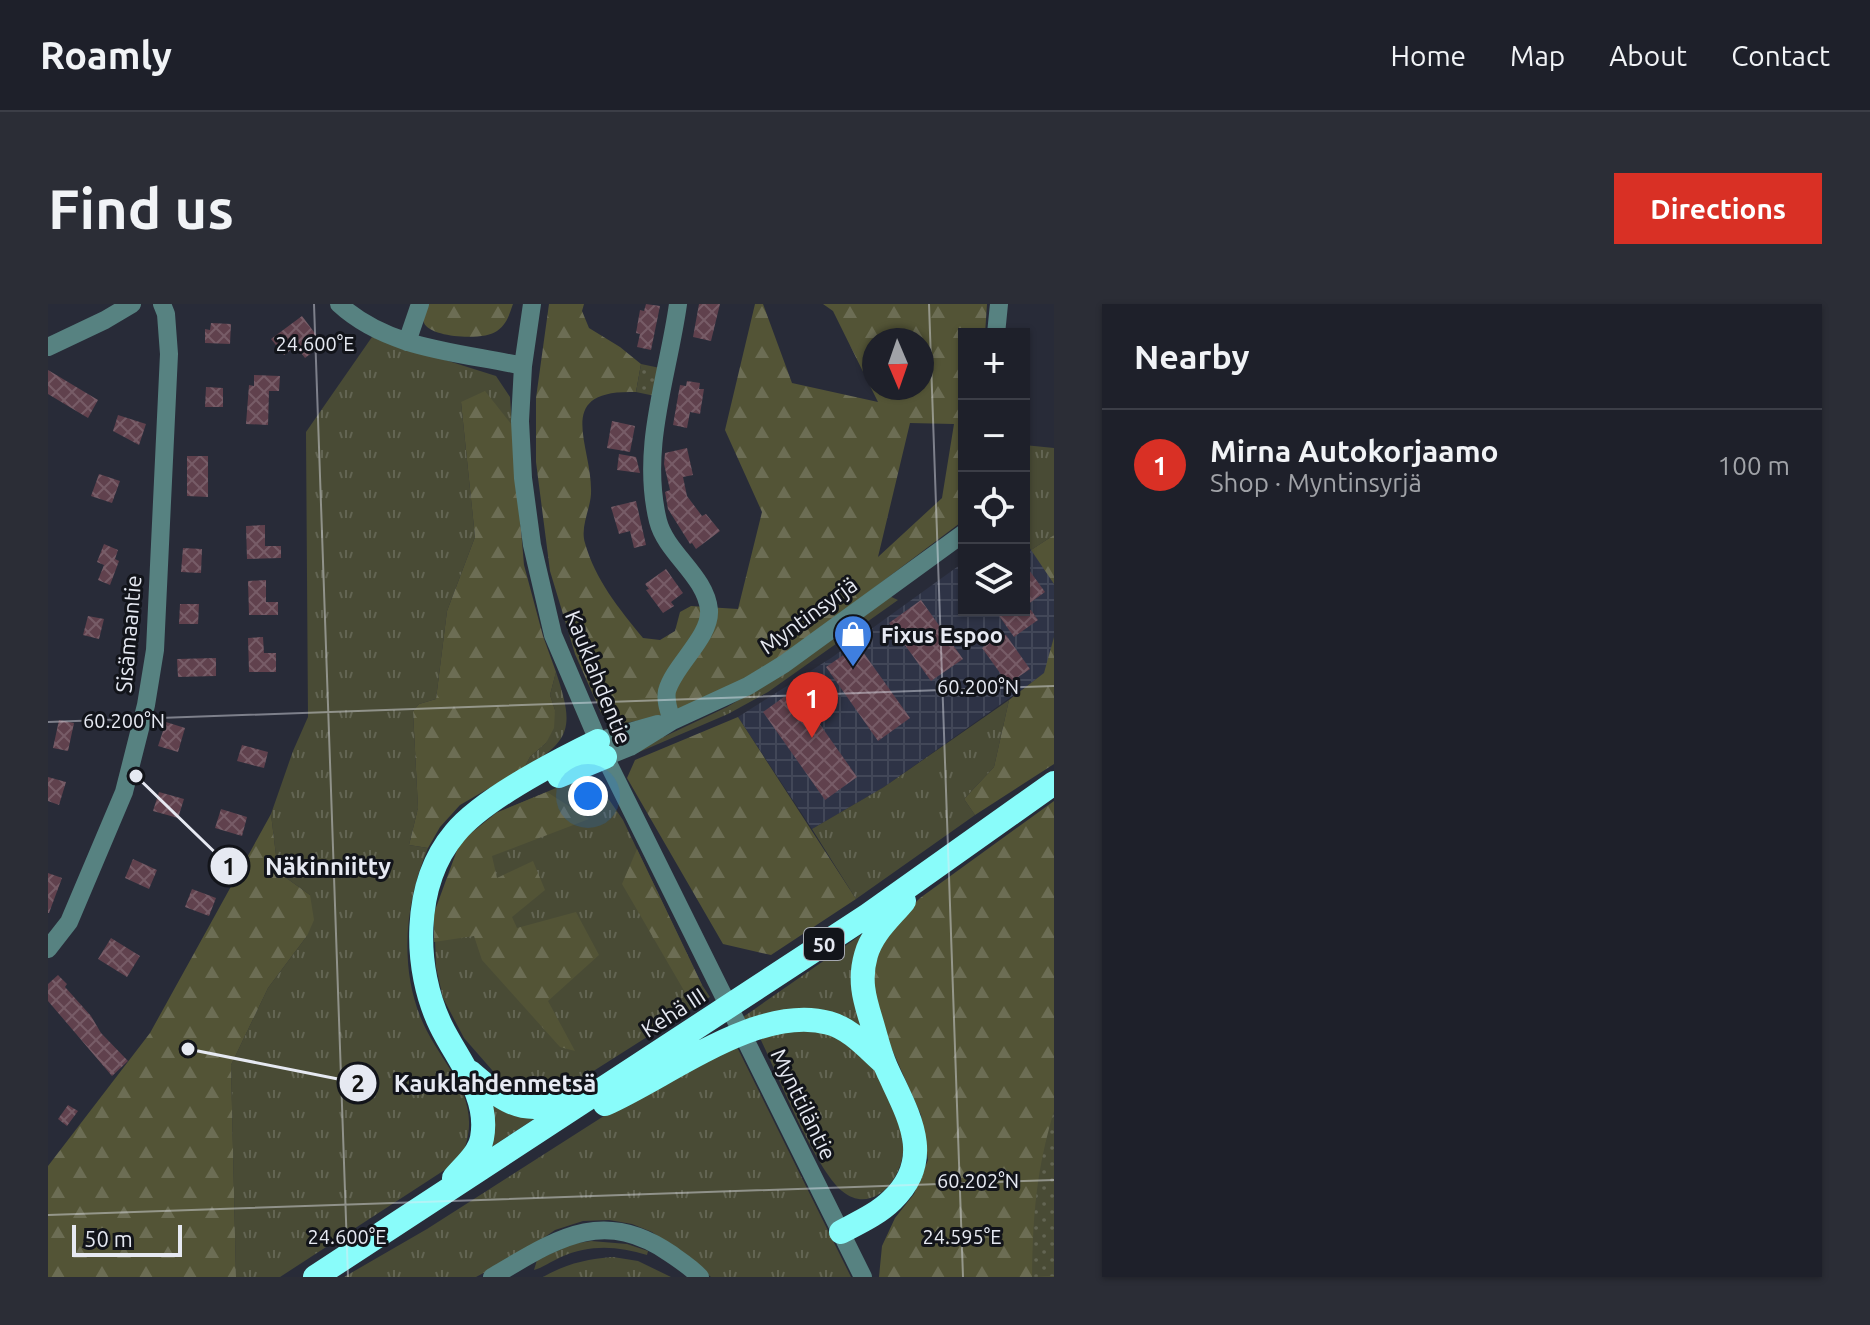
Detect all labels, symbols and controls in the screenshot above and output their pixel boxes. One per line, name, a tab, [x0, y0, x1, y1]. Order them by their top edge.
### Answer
text: Roamly	[40, 34, 172, 76]
text: Home	[1391, 40, 1466, 71]
text: Map	[1510, 40, 1565, 71]
text: About	[1609, 40, 1687, 71]
text: Contact	[1731, 40, 1830, 71]
button: Directions	[1614, 173, 1822, 244]
text: Find us	[48, 177, 234, 240]
north arrow	[862, 328, 934, 400]
map controls	[958, 328, 1030, 616]
button: +	[958, 328, 1030, 400]
text: 24.600°E	[276, 332, 355, 355]
text: Nearby	[1134, 337, 1249, 375]
button: −	[958, 400, 1030, 472]
text: Mirna Autokorjaamo	[1210, 434, 1499, 468]
text: 1	[1153, 451, 1167, 480]
text: 100 m	[1718, 451, 1790, 480]
text: Shop · Myntinsyrjä	[1210, 468, 1422, 497]
button: locate	[958, 472, 1030, 544]
button: layers	[958, 544, 1030, 616]
street label: Myntinsyrjä	[755, 571, 861, 659]
street label: Sisämaantie	[110, 574, 146, 694]
street label: Kauklahdentie	[561, 607, 637, 747]
shop icon: Fixus Espoo	[832, 613, 874, 668]
place label: Fixus Espoo	[881, 622, 1003, 647]
pin: 1	[786, 672, 838, 738]
text: 60.200°N	[937, 675, 1019, 698]
text: 60.200°N	[83, 709, 165, 732]
your location	[568, 776, 608, 816]
callout: Näkinniitty	[209, 842, 407, 890]
text: 1	[222, 853, 236, 880]
text: Näkinniitty	[265, 853, 391, 880]
road number: 50	[804, 928, 844, 960]
street label: Kehä III	[636, 982, 710, 1042]
street label: Mynttiläntie	[766, 1044, 842, 1164]
callout: Kauklahdenmetsä	[338, 1059, 612, 1107]
text: 2	[351, 1070, 365, 1097]
text: Kauklahdenmetsä	[394, 1070, 596, 1097]
text: 60.202°N	[937, 1169, 1019, 1192]
scale bar	[72, 1221, 182, 1257]
text: 24.600°E	[308, 1225, 387, 1248]
text: 24.595°E	[923, 1225, 1002, 1248]
text: 50 m	[84, 1226, 133, 1251]

